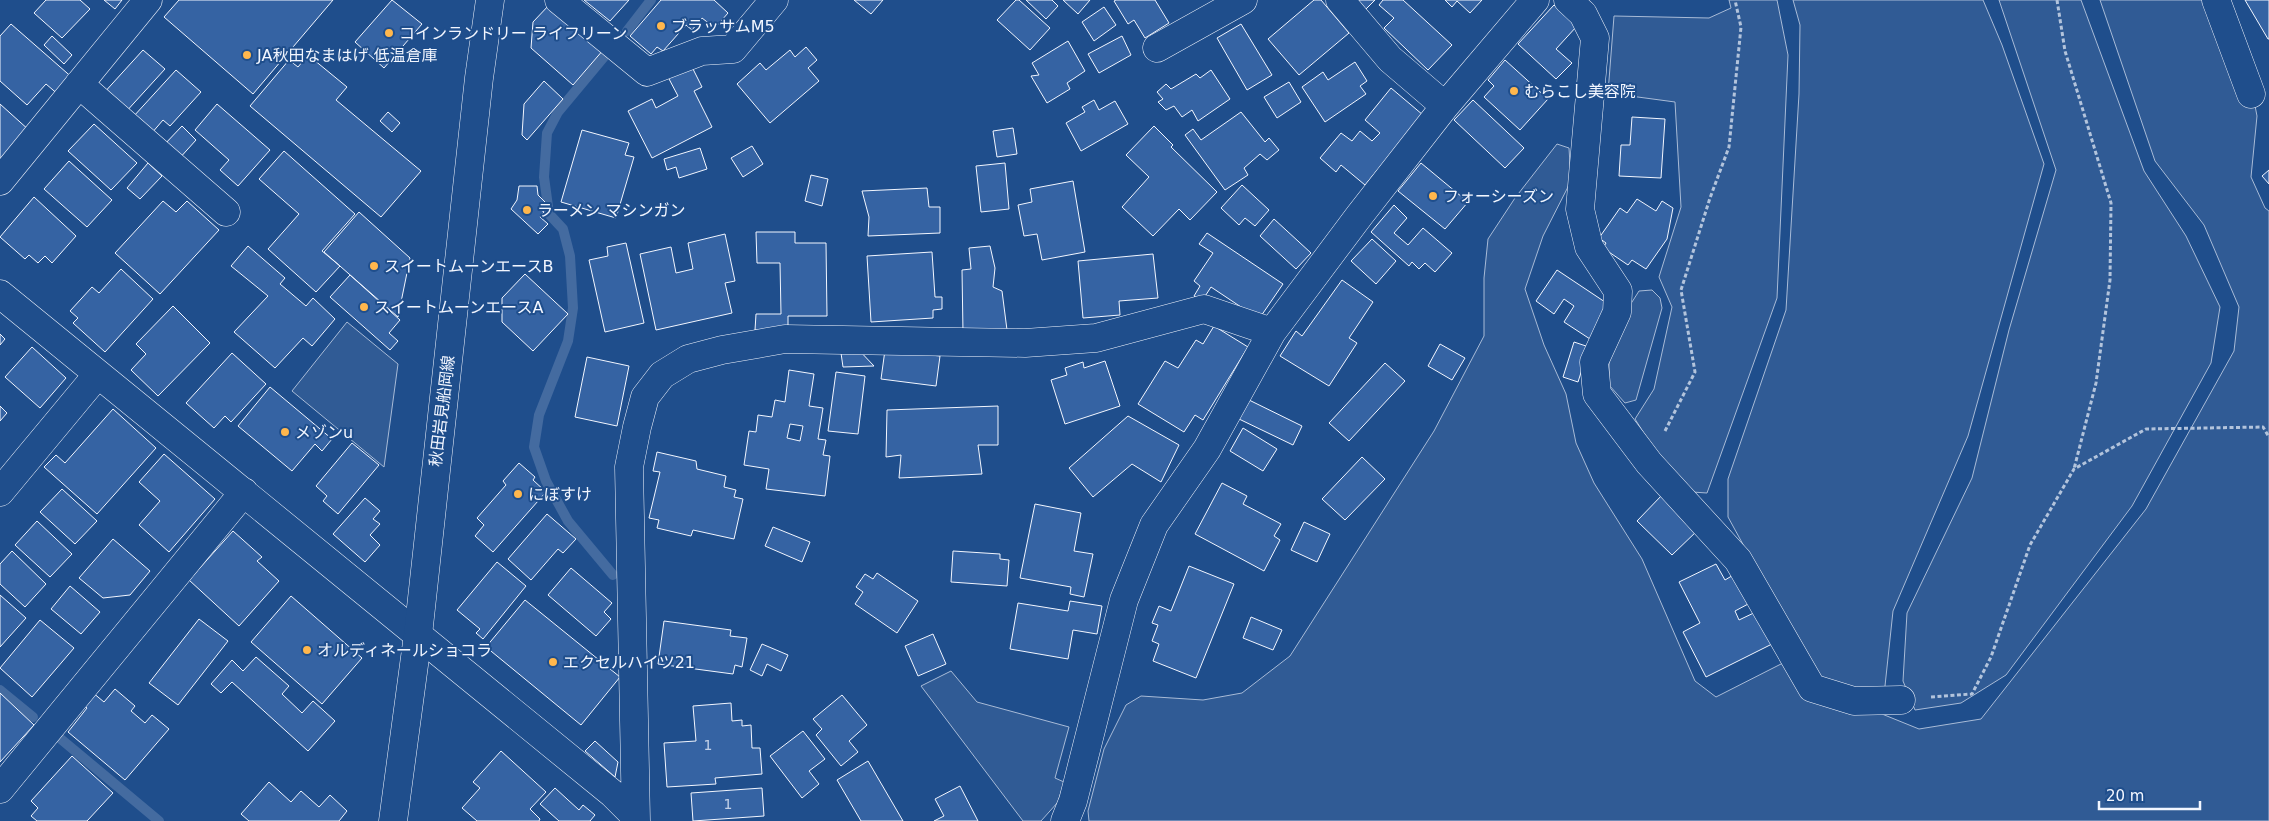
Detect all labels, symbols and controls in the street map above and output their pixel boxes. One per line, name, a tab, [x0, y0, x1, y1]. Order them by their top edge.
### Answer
place label: ブラッサムM5	[671, 17, 775, 36]
marker: ブラッサムM5	[655, 20, 667, 32]
place label: コインランドリー ライフリーン	[399, 24, 627, 43]
marker: コインランドリー ライフリーン	[383, 27, 395, 39]
place label: JA秋田なまはげ 低温倉庫	[256, 46, 437, 65]
marker: JA秋田なまはげ 低温倉庫	[241, 49, 253, 61]
place label: むらこし美容院	[1524, 82, 1636, 101]
marker: むらこし美容院	[1508, 85, 1520, 97]
place label: フォーシーズン	[1443, 187, 1554, 206]
marker: フォーシーズン	[1427, 190, 1439, 202]
place label: ラーメン マシンガン	[537, 201, 685, 220]
marker: ラーメン マシンガン	[521, 204, 533, 216]
place label: スイートムーンエースB	[384, 257, 553, 276]
marker: スイートムーンエースB	[368, 260, 380, 272]
place label: スイートムーンエースA	[374, 298, 543, 317]
marker: スイートムーンエースA	[358, 301, 370, 313]
street label: 秋田岩見船岡線	[426, 354, 458, 468]
place label: メゾンu	[295, 423, 353, 442]
marker: メゾンu	[279, 426, 291, 438]
place label: にぼすけ	[528, 485, 592, 504]
marker: にぼすけ	[512, 488, 524, 500]
place label: オルディネールショコラ	[317, 641, 492, 660]
marker: オルディネールショコラ	[301, 644, 313, 656]
place label: エクセルハイツ21	[563, 653, 695, 672]
marker: エクセルハイツ21	[547, 656, 559, 668]
house number: 1	[704, 737, 712, 753]
scale bar	[2099, 778, 2200, 810]
text: 20 m	[2106, 787, 2144, 805]
house number: 1	[724, 796, 732, 812]

